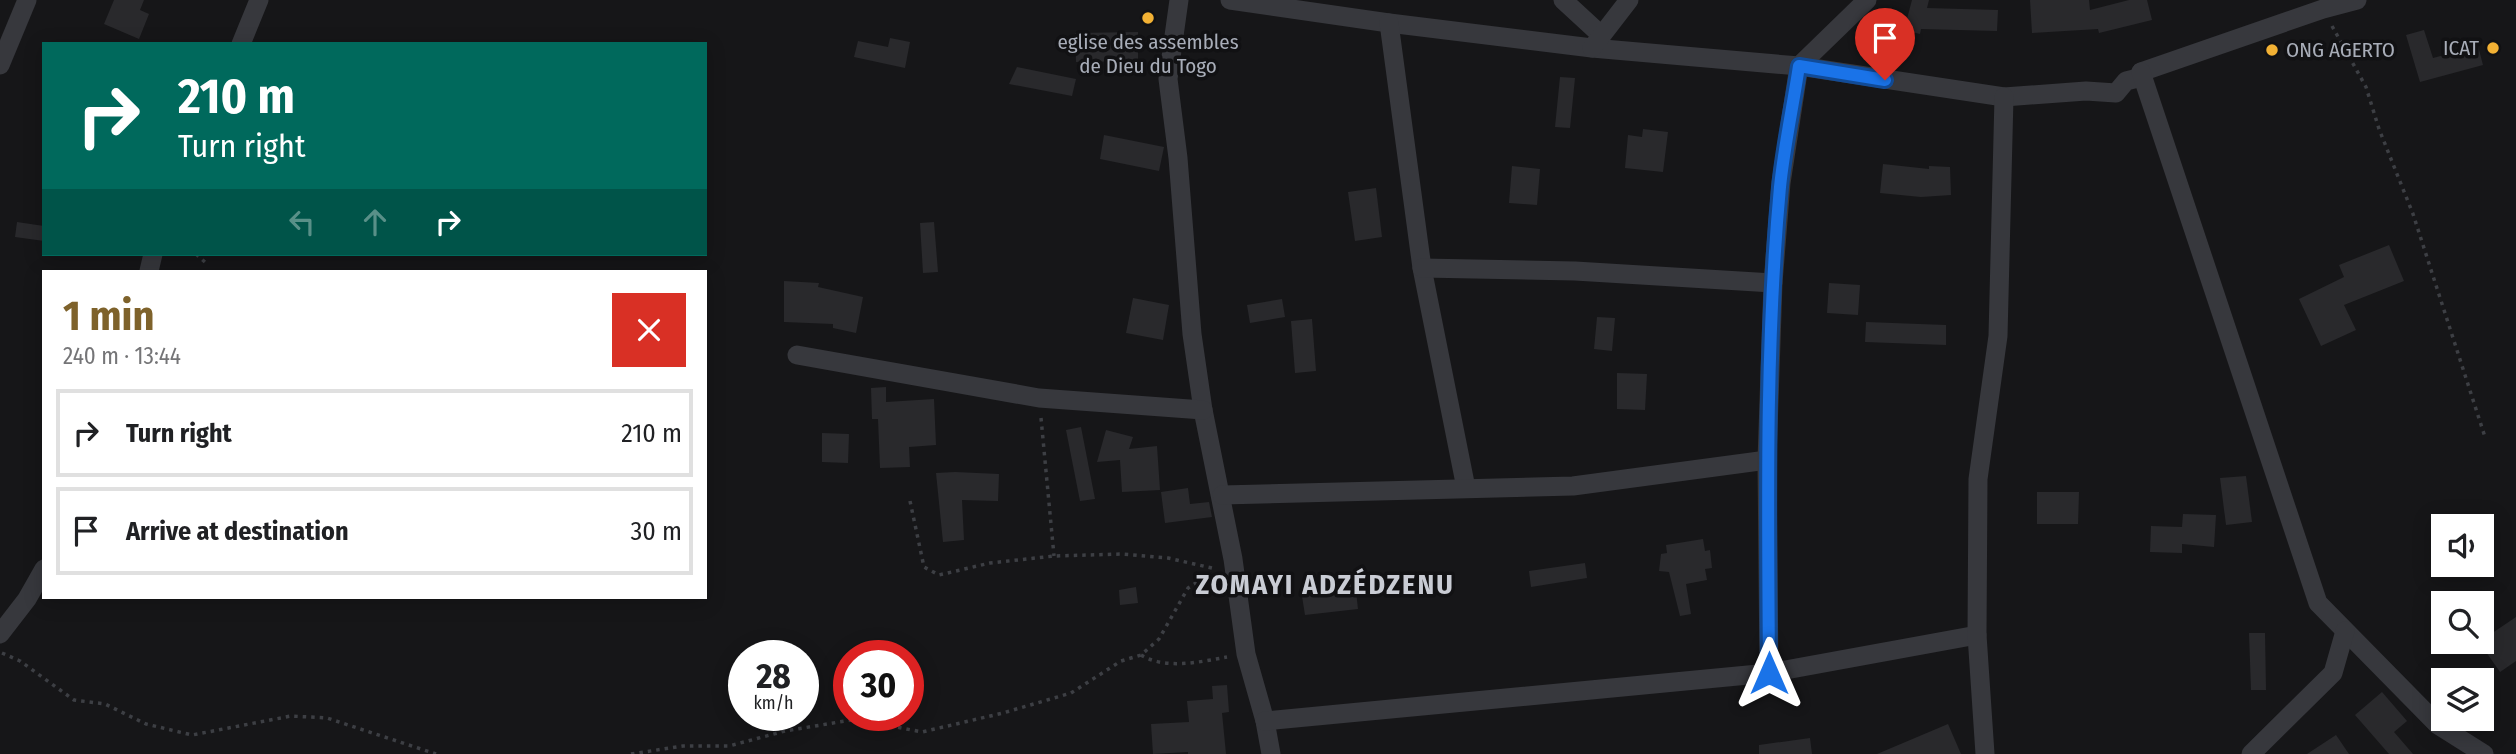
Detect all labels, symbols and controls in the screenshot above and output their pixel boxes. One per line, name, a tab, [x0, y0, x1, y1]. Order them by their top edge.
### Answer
pin	[1855, 8, 1915, 80]
marker: eglise des assembles de Dieu du Togo	[1140, 10, 1156, 26]
icon: arrive	[1866, 19, 1904, 57]
place label: eglise des assembles de Dieu du Togo	[1057, 29, 1239, 79]
place label: ICAT	[2443, 35, 2479, 61]
place label: ONG AGERTO	[2286, 37, 2395, 63]
marker: ICAT	[2485, 40, 2501, 56]
marker: ONG AGERTO	[2264, 42, 2280, 58]
text: 210 m	[178, 67, 295, 126]
icon: right	[63, 70, 154, 161]
text: Turn right	[178, 127, 305, 165]
icon: left	[283, 203, 321, 241]
icon: ahead	[356, 203, 394, 241]
icon: right	[429, 203, 467, 241]
text: 1 min	[63, 291, 154, 341]
button: close	[612, 293, 686, 367]
text: 240 m · 13:44	[63, 342, 181, 370]
icon: right	[67, 414, 105, 452]
text: Turn right	[126, 418, 232, 449]
text: 210 m	[621, 418, 682, 449]
icon: arrive	[67, 512, 105, 550]
map controls	[2431, 514, 2494, 731]
button: sound	[2431, 514, 2494, 577]
text: Arrive at destination	[126, 516, 349, 547]
text: 30 m	[631, 516, 682, 547]
district label: ZOMAYI ADZÉDZENU	[1195, 567, 1455, 601]
button: search	[2431, 591, 2494, 654]
position arrow	[1732, 636, 1806, 710]
speed limit sign: 30	[833, 640, 924, 731]
text: 28	[756, 655, 791, 697]
button: layers	[2431, 668, 2494, 731]
text: km/h	[753, 692, 794, 714]

